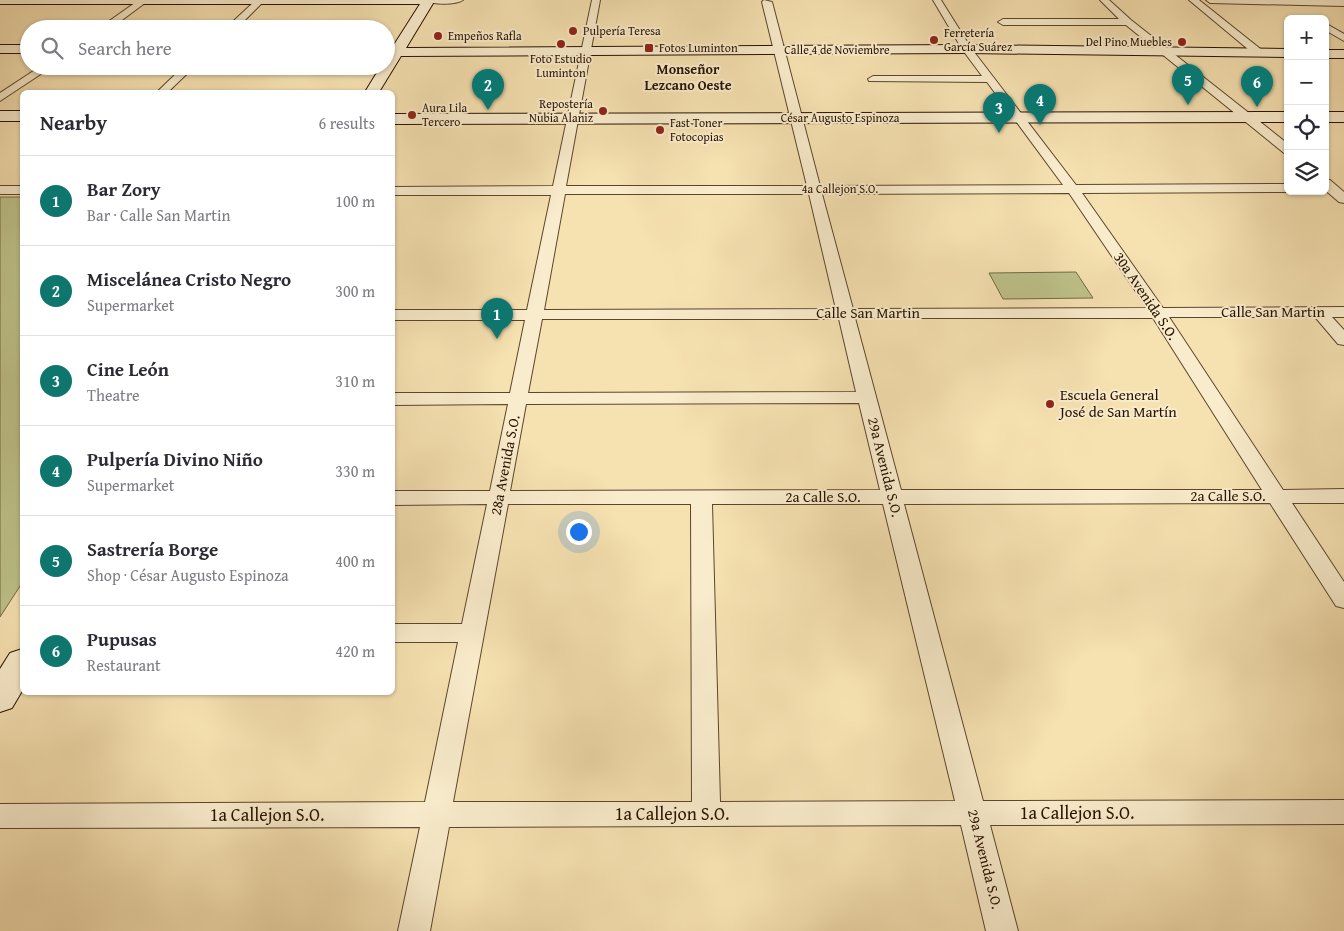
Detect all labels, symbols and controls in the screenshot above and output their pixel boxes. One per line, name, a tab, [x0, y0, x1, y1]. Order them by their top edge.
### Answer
map controls	[1284, 15, 1329, 195]
button: +	[1284, 15, 1329, 60]
search box	[20, 20, 395, 75]
place label: Pulpería Teresa	[583, 22, 661, 39]
place label: Ferretería García Suárez	[944, 24, 1012, 55]
marker: Pulpería Teresa	[567, 25, 579, 37]
place label: Empeños Rafla	[448, 27, 522, 44]
marker: Empeños Rafla	[432, 30, 444, 42]
place label: Del Pino Muebles	[1086, 33, 1172, 50]
icon: search	[38, 34, 66, 62]
text: Search here	[78, 34, 172, 62]
marker: Ferretería García Suárez	[928, 34, 940, 46]
marker: Del Pino Muebles	[1176, 36, 1188, 48]
marker: Foto Estudio Luminton	[555, 38, 567, 50]
place label: Fotos Luminton	[659, 39, 738, 56]
street label: Calle 4 de Noviembre	[784, 41, 890, 58]
marker: Fotos Luminton	[643, 42, 655, 54]
place label: Foto Estudio Luminton	[530, 50, 592, 81]
district label: Monseñor Lezcano Oeste	[644, 59, 732, 95]
button: −	[1284, 60, 1329, 105]
pin: 5	[1172, 64, 1204, 105]
pin: 6	[1241, 66, 1273, 107]
pin: 2	[472, 69, 504, 110]
pin: 4	[1024, 84, 1056, 125]
pin: 3	[983, 92, 1015, 133]
place label: Repostería Nubia Alaniz	[529, 95, 593, 126]
place label: Aura Lila Tercero	[422, 99, 467, 130]
marker: Repostería Nubia Alaniz	[597, 105, 609, 117]
button: locate	[1284, 105, 1329, 150]
text: Nearby	[40, 107, 107, 138]
marker: Aura Lila Tercero	[406, 109, 418, 121]
street label: César Augusto Espinoza	[781, 109, 900, 126]
text: 6 results	[318, 111, 375, 135]
place label: Fast Toner Fotocopias	[670, 114, 724, 145]
marker: Fast Toner Fotocopias	[654, 124, 666, 136]
button: layers	[1284, 150, 1329, 195]
text: Bar Zory	[87, 175, 160, 203]
street label: 4a Callejon S.O.	[802, 180, 878, 197]
text: 1	[52, 189, 60, 213]
text: 100 m	[335, 189, 375, 213]
text: Bar · Calle San Martin	[87, 203, 230, 227]
street label: 30a Avenida S.O.	[1109, 248, 1184, 344]
text: Miscelánea Cristo Negro	[87, 265, 291, 293]
text: 2	[52, 279, 60, 303]
text: 300 m	[335, 279, 375, 303]
text: Supermarket	[87, 293, 174, 317]
pin: 1	[481, 298, 513, 339]
street label: Calle San Martin	[1221, 301, 1325, 322]
street label: Calle San Martin	[816, 302, 920, 323]
text: Cine León	[87, 355, 169, 383]
text: 3	[52, 369, 60, 393]
text: 310 m	[335, 369, 375, 393]
text: Theatre	[87, 383, 140, 407]
place label: Escuela General José de San Martín	[1058, 384, 1177, 422]
marker: Escuela General José de San Martín	[1044, 398, 1056, 410]
street label: 28a Avenida S.O.	[484, 413, 525, 517]
street label: 29a Avenida S.O.	[863, 415, 908, 519]
text: Pulpería Divino Niño	[87, 445, 263, 473]
text: 4	[52, 459, 60, 483]
text: 330 m	[335, 459, 375, 483]
text: Supermarket	[87, 473, 174, 497]
street label: 2a Calle S.O.	[1190, 485, 1266, 506]
street label: 2a Calle S.O.	[785, 486, 861, 507]
your location	[566, 519, 592, 545]
text: Sastrería Borge	[87, 535, 218, 563]
text: 5	[52, 549, 60, 573]
text: 400 m	[335, 549, 375, 573]
text: Shop · César Augusto Espinoza	[87, 563, 288, 587]
text: Pupusas	[87, 625, 157, 653]
text: 6	[52, 639, 60, 663]
text: 420 m	[335, 639, 375, 663]
text: Restaurant	[87, 653, 161, 677]
street label: 1a Callejon S.O.	[1020, 799, 1134, 826]
street label: 1a Callejon S.O.	[615, 800, 729, 827]
street label: 1a Callejon S.O.	[210, 801, 324, 828]
street label: 29a Avenida S.O.	[963, 807, 1008, 911]

